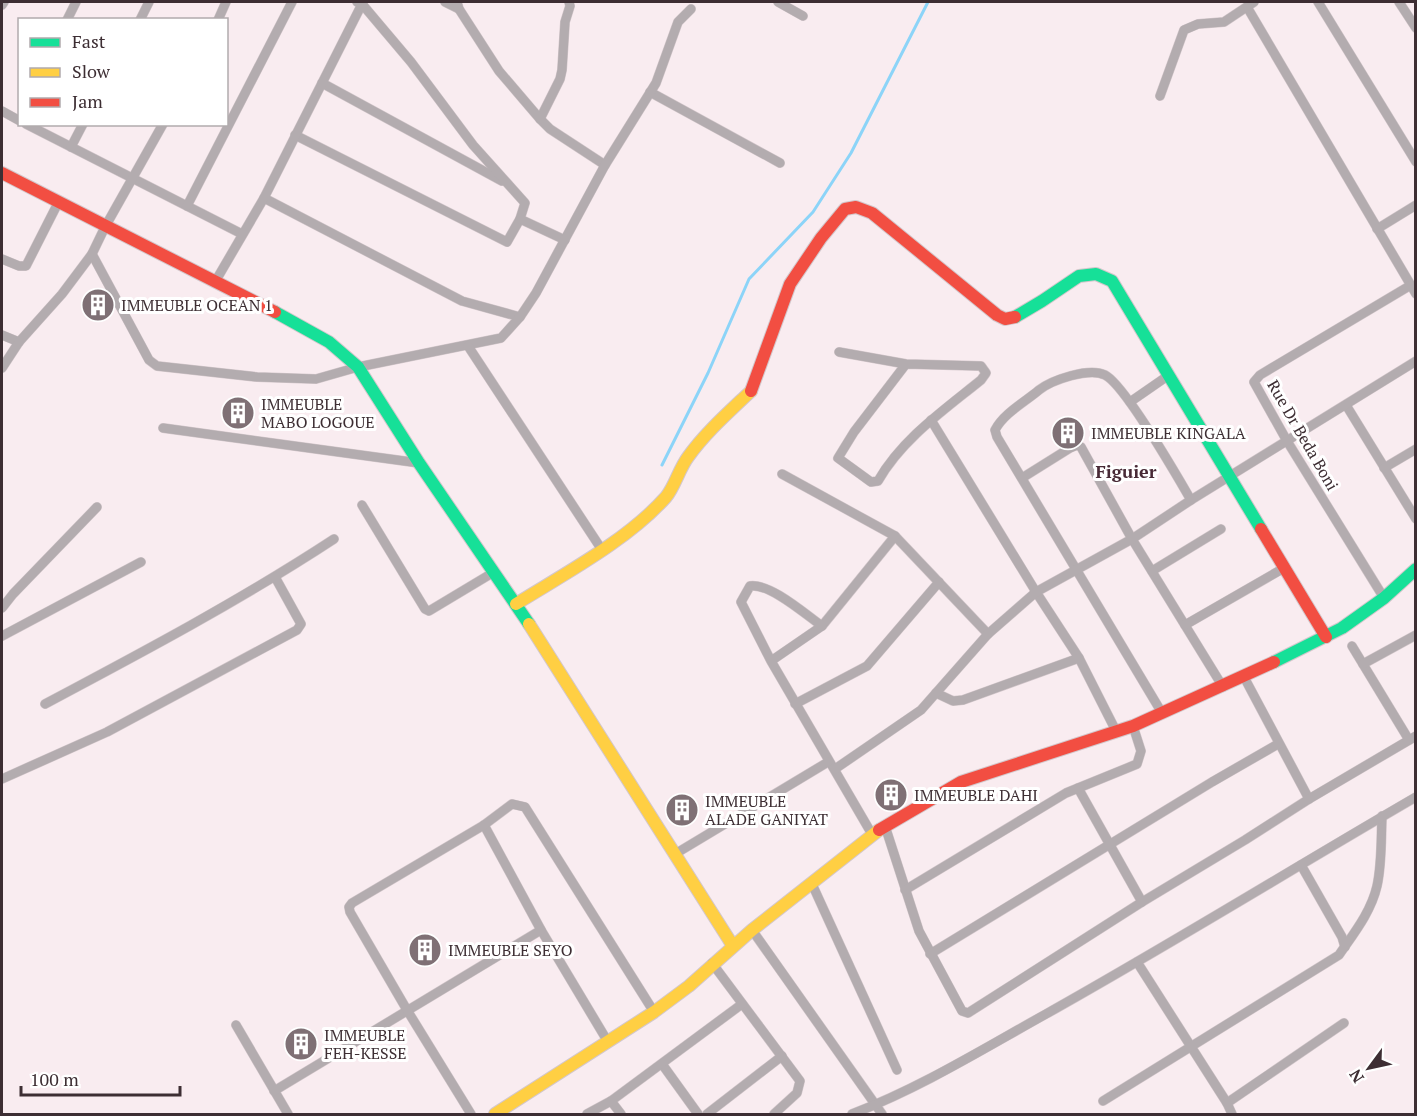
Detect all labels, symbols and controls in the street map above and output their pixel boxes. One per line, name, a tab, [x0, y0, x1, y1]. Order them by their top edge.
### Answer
legend	[18, 18, 228, 126]
text: Fast	[72, 29, 106, 53]
text: Slow	[72, 59, 111, 83]
text: Jam	[72, 89, 103, 113]
building icon: IMMEUBLE OCEAN 1	[80, 287, 116, 323]
place label: IMMEUBLE OCEAN 1	[121, 294, 273, 316]
street label: Rue Dr Beda Boni	[1262, 376, 1344, 495]
place label: IMMEUBLE MABO LOGOUE	[261, 393, 375, 433]
building icon: IMMEUBLE MABO LOGOUE	[220, 395, 256, 431]
building icon: IMMEUBLE KINGALA	[1050, 415, 1086, 451]
place label: IMMEUBLE KINGALA	[1091, 422, 1246, 444]
district label: Figuier	[1095, 459, 1157, 483]
building icon: IMMEUBLE DAHI	[873, 777, 909, 813]
place label: IMMEUBLE DAHI	[914, 784, 1038, 806]
place label: IMMEUBLE ALADE GANIYAT	[705, 790, 828, 830]
building icon: IMMEUBLE ALADE GANIYAT	[664, 792, 700, 828]
building icon: IMMEUBLE SEYO	[407, 932, 443, 968]
place label: IMMEUBLE SEYO	[448, 939, 573, 961]
place label: IMMEUBLE FEH-KESSE	[324, 1024, 407, 1064]
building icon: IMMEUBLE FEH-KESSE	[283, 1026, 319, 1062]
north arrow	[1339, 1038, 1399, 1098]
scale bar	[21, 1059, 180, 1097]
text: N	[1344, 1065, 1369, 1087]
text: 100 m	[30, 1067, 79, 1091]

